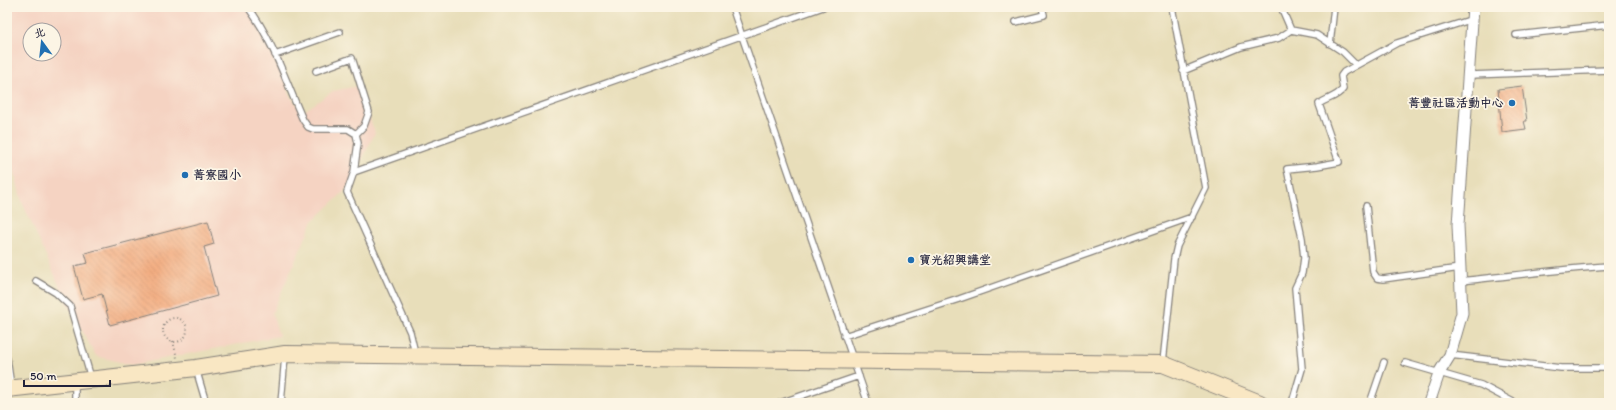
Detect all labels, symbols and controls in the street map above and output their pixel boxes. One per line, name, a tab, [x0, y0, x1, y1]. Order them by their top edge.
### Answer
north arrow	[22, 22, 62, 62]
text: 北	[33, 25, 47, 41]
place label: 菁豐社區活動中心	[1408, 96, 1504, 110]
marker: 菁豐社區活動中心	[1507, 98, 1517, 108]
place label: 菁寮國小	[193, 168, 241, 182]
marker: 菁寮國小	[180, 170, 190, 180]
place label: 寶光紹興講堂	[919, 253, 991, 267]
marker: 寶光紹興講堂	[906, 255, 916, 265]
scale bar	[24, 362, 110, 388]
text: 50 m	[30, 369, 56, 383]

